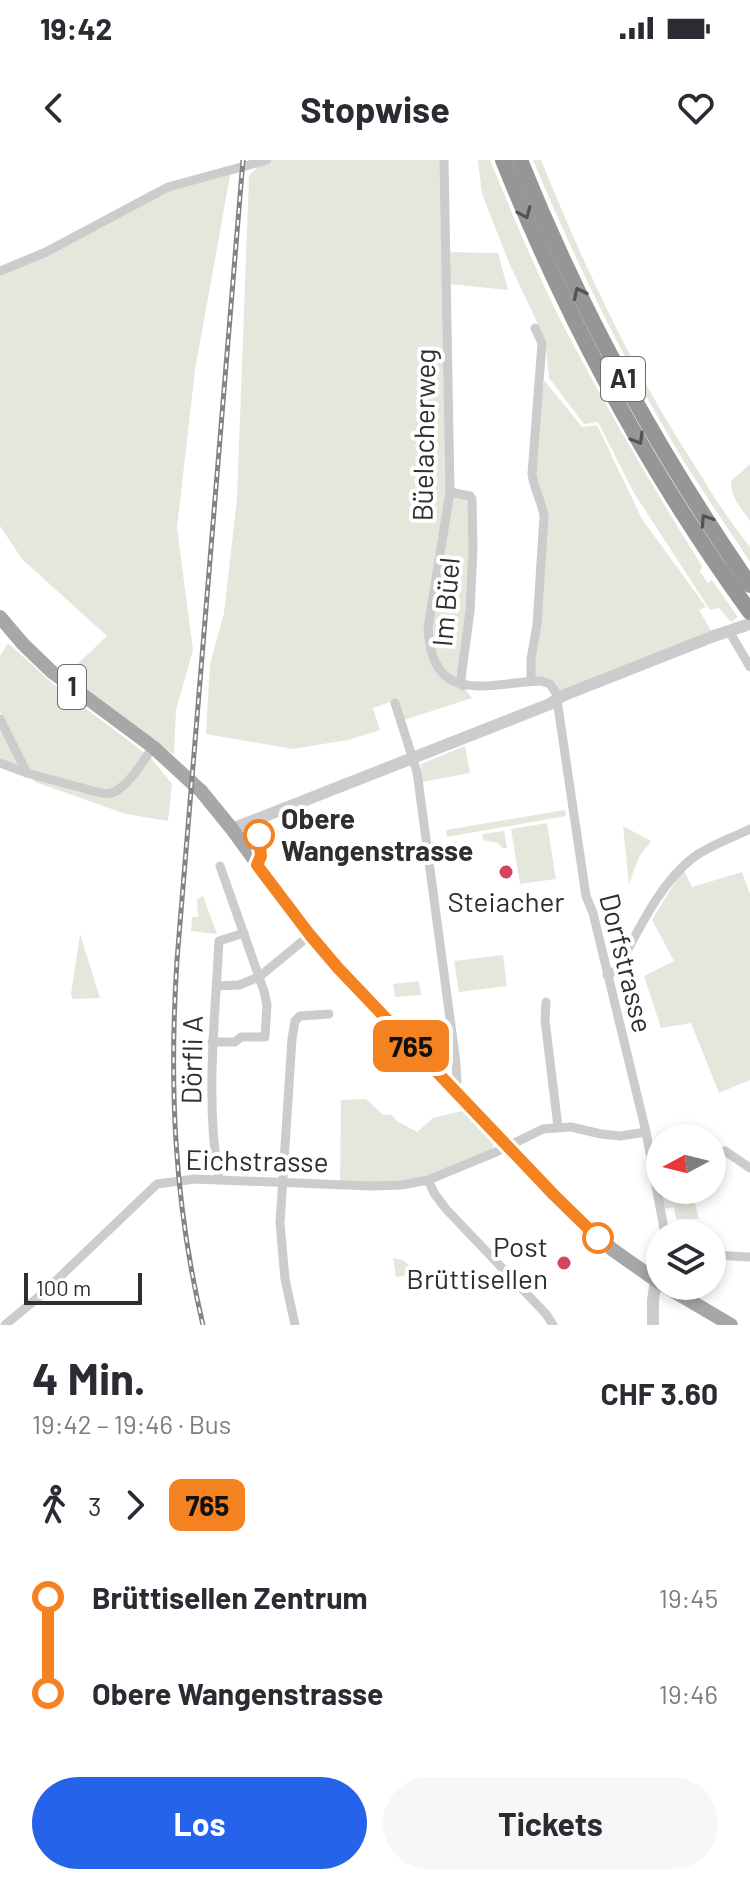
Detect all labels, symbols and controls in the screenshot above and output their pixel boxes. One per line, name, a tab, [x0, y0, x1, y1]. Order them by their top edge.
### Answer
text: 19:42	[40, 10, 112, 46]
icon: back	[32, 86, 76, 130]
icon: heart	[674, 86, 718, 130]
text: Stopwise	[300, 87, 450, 130]
one-way arrow	[515, 205, 531, 219]
one-way arrow	[573, 287, 589, 302]
street label: Büelacherweg	[404, 348, 442, 522]
road number: A1	[601, 357, 645, 401]
one-way arrow	[628, 430, 644, 445]
one-way arrow	[701, 514, 716, 529]
street label: Im Büel	[424, 556, 466, 648]
road number: 1	[58, 665, 86, 709]
place label: Obere Wangenstrasse	[281, 801, 473, 867]
marker: Obere Wangenstrasse	[244, 820, 274, 850]
marker: Steiacher	[497, 863, 515, 881]
place label: Steiacher	[447, 884, 565, 918]
street label: Dorfstrasse	[593, 890, 661, 1036]
street label: Dörfli A	[173, 1015, 209, 1105]
line badge: 765	[365, 1020, 457, 1072]
text: 765	[389, 1029, 433, 1063]
north arrow	[646, 1124, 726, 1204]
map controls	[646, 1124, 726, 1300]
street label: Eichstrasse	[185, 1142, 329, 1178]
button: layers	[646, 1220, 726, 1300]
unlabelled marker	[583, 1223, 613, 1253]
place label: Post Brüttisellen	[406, 1229, 548, 1295]
marker: Post Brüttisellen	[555, 1254, 573, 1272]
scale bar	[24, 1269, 142, 1305]
text: 100 m	[36, 1274, 91, 1300]
text: 4 Min.	[32, 1351, 146, 1404]
text: CHF 3.60	[601, 1375, 718, 1411]
text: 19:42 – 19:46 · Bus	[32, 1408, 231, 1439]
icon: walk	[32, 1483, 76, 1527]
icon: forward	[113, 1483, 157, 1527]
text: 765	[185, 1488, 229, 1522]
text: 3	[88, 1490, 101, 1521]
text: Brüttisellen Zentrum	[92, 1579, 368, 1615]
text: 19:45	[659, 1582, 718, 1613]
text: Obere Wangenstrasse	[92, 1675, 383, 1711]
text: 19:46	[659, 1678, 718, 1709]
button: Los	[32, 1777, 367, 1869]
button: Tickets	[383, 1777, 718, 1869]

